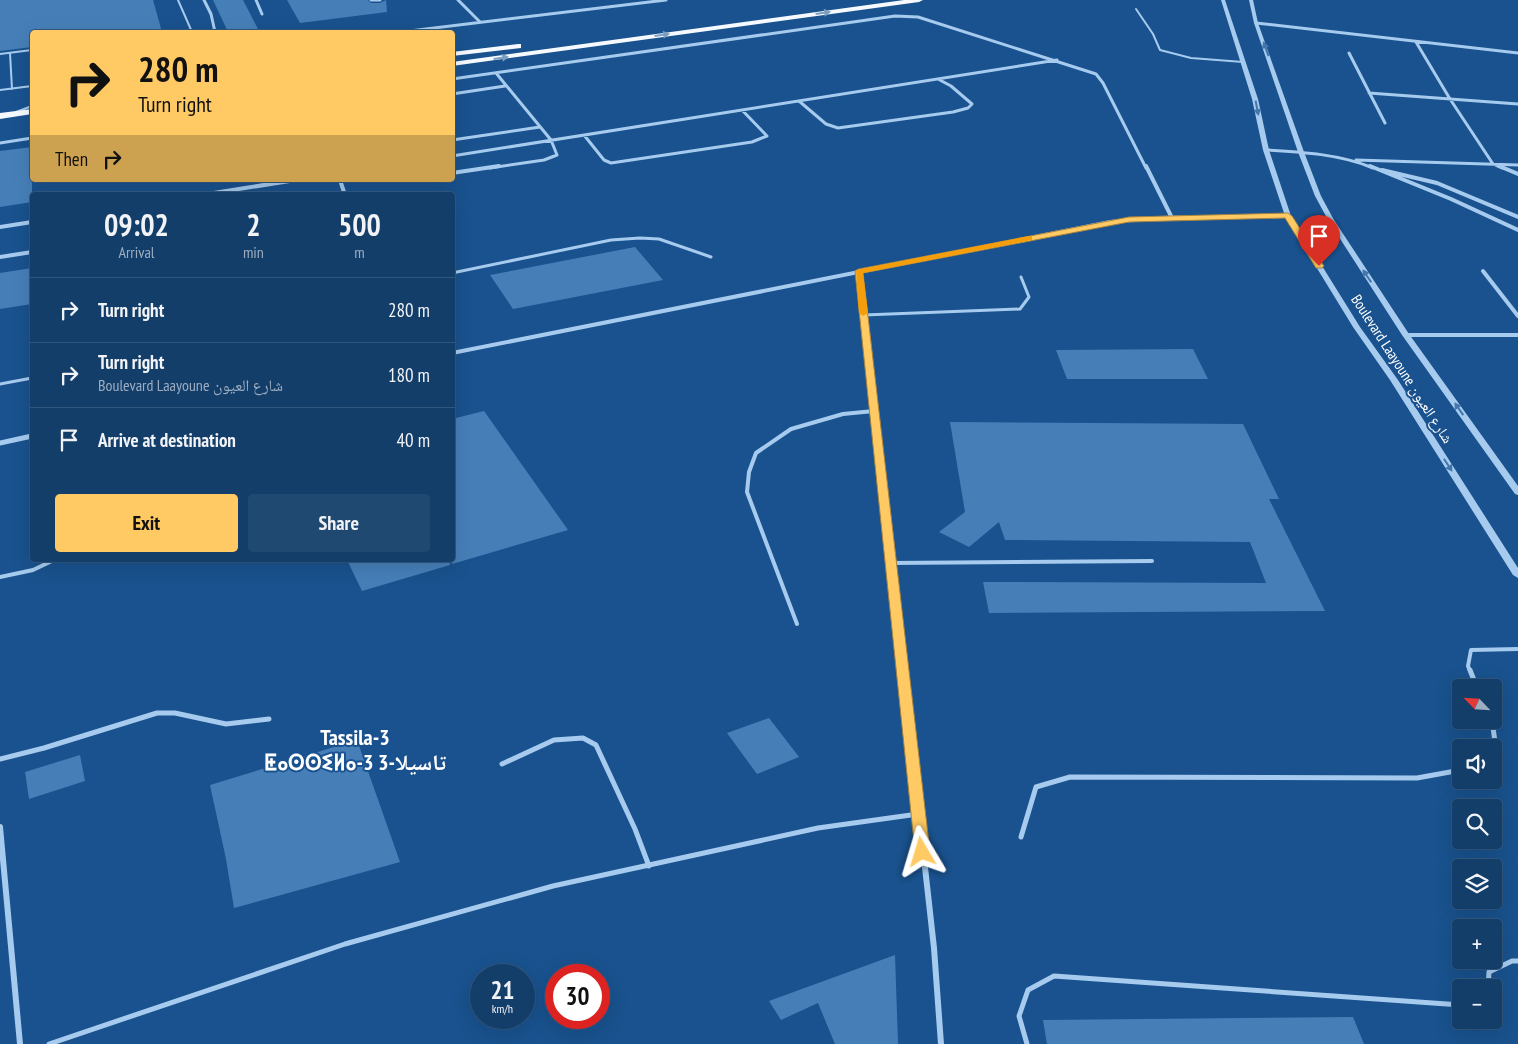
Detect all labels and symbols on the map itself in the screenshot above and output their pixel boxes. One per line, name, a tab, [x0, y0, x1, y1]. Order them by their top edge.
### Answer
one-way arrow	[815, 9, 831, 17]
one-way arrow	[654, 31, 670, 39]
one-way arrow	[1262, 41, 1269, 56]
one-way arrow	[493, 53, 509, 61]
one-way arrow	[1253, 101, 1261, 116]
pin	[1298, 215, 1340, 266]
one-way arrow	[1362, 269, 1372, 283]
street label: Boulevard Laayoune شارع العيون	[1346, 291, 1458, 447]
one-way arrow	[1454, 402, 1464, 416]
one-way arrow	[1443, 458, 1452, 471]
north arrow	[1452, 679, 1502, 729]
district label: Tassila-3 ⵟⴰⵙⵙⵉⵍⴰ-3 3-تاسيلا	[264, 723, 446, 776]
position arrow	[895, 825, 947, 877]
speed limit sign: 30	[545, 964, 610, 1029]

